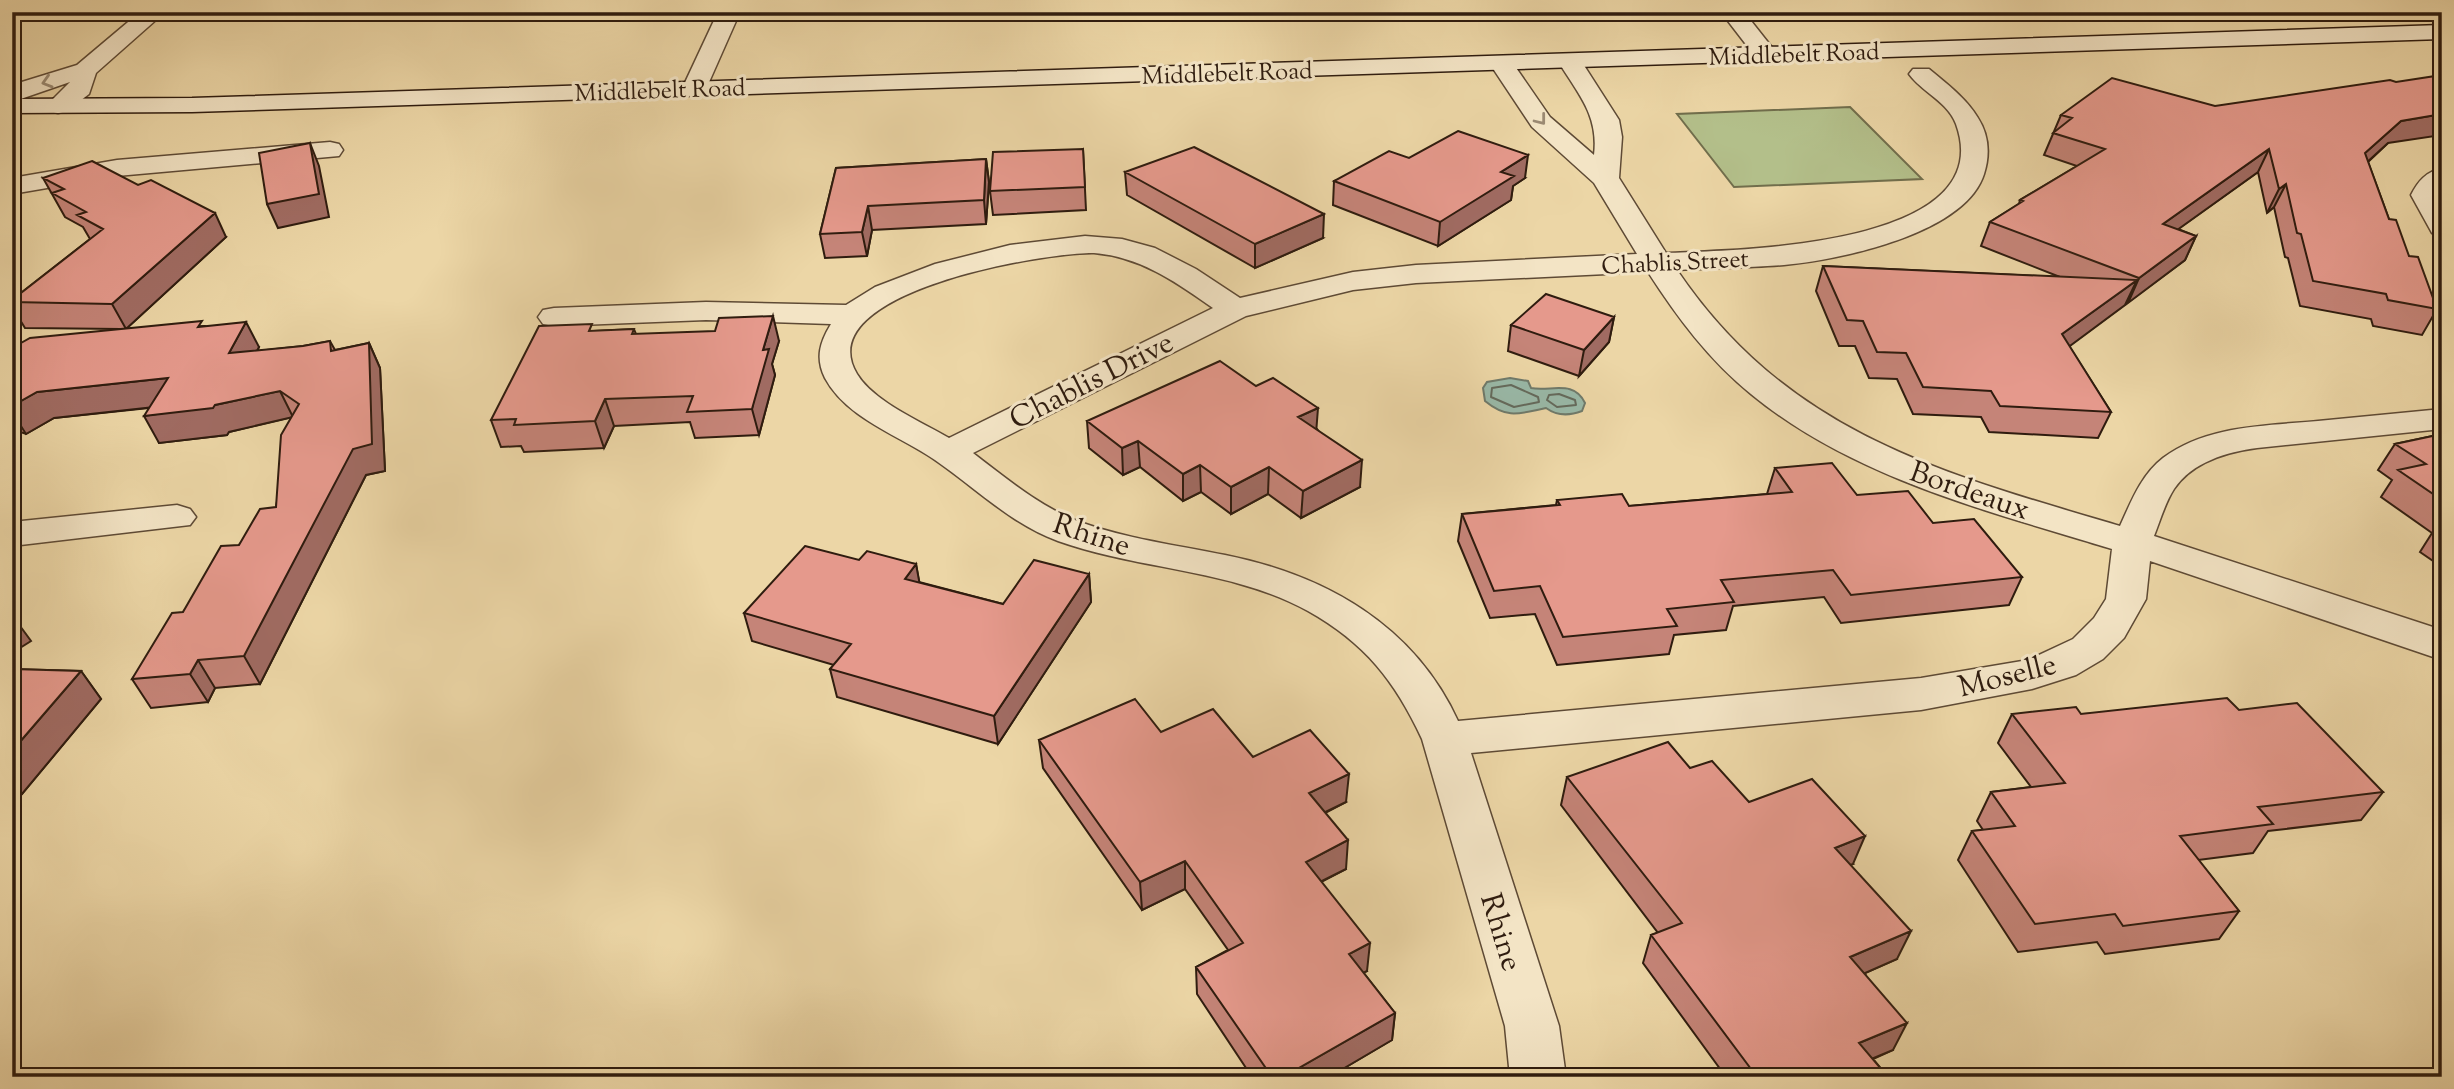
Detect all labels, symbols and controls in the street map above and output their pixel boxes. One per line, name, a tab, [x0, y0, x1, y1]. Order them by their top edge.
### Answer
street label: Middlebelt Road	[1708, 36, 1881, 76]
street label: Middlebelt Road	[1141, 55, 1314, 95]
street label: Middlebelt Road	[574, 72, 747, 112]
one-way arrow	[41, 73, 53, 88]
one-way arrow	[1533, 112, 1546, 124]
street label: Chablis Street	[1601, 243, 1750, 285]
street label: Chablis Drive	[1003, 322, 1182, 442]
street label: Bordeaux	[1903, 452, 2035, 533]
street label: Rhine	[1047, 504, 1135, 569]
street label: Moselle	[1954, 645, 2061, 710]
street label: Rhine	[1467, 889, 1532, 977]

